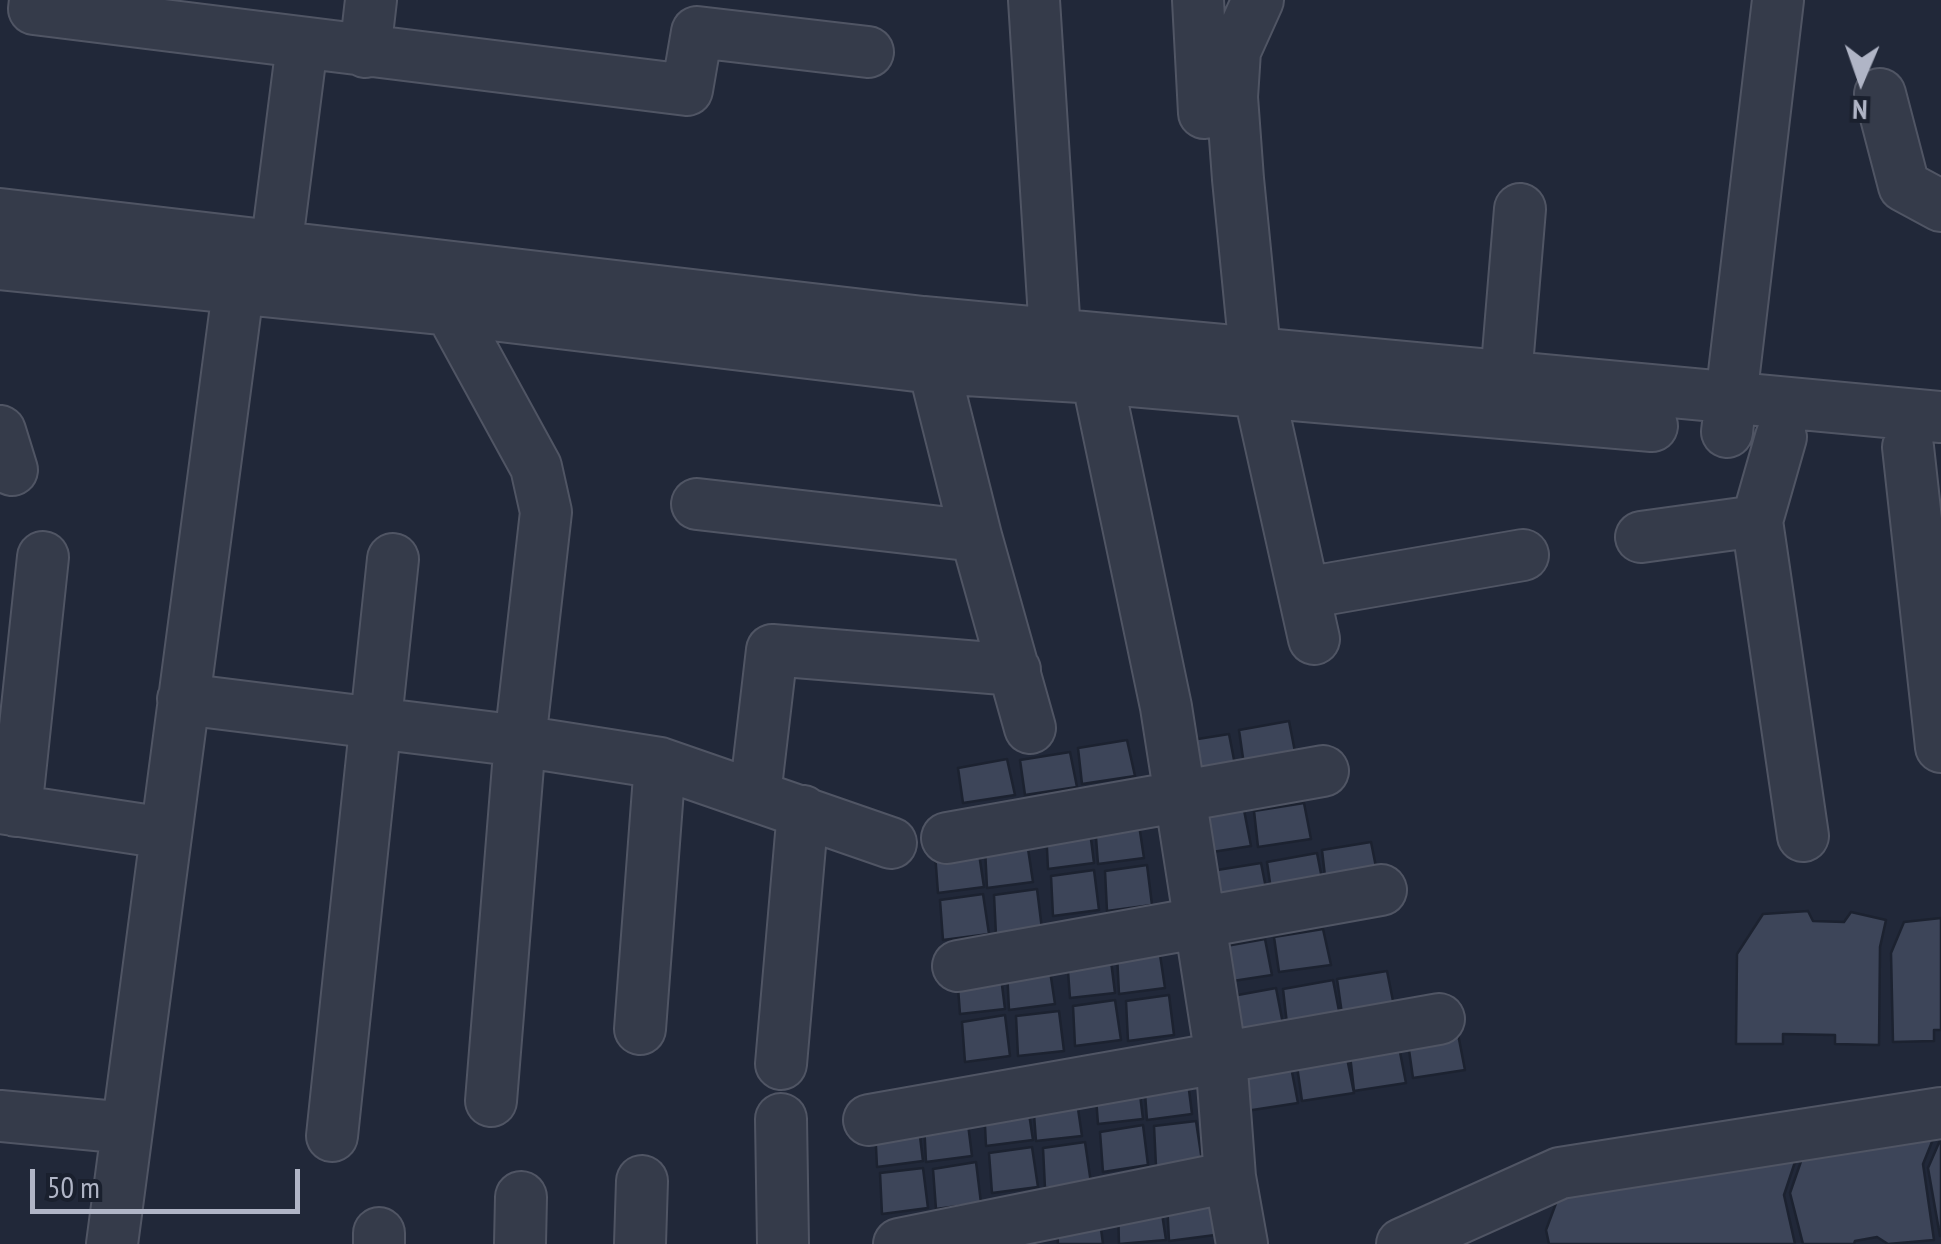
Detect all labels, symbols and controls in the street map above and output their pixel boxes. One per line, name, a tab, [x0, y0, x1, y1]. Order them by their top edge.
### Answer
north arrow	[1811, 30, 1911, 130]
text: N	[1852, 92, 1868, 129]
scale bar	[35, 1149, 305, 1211]
text: 50 m	[47, 1167, 100, 1206]

